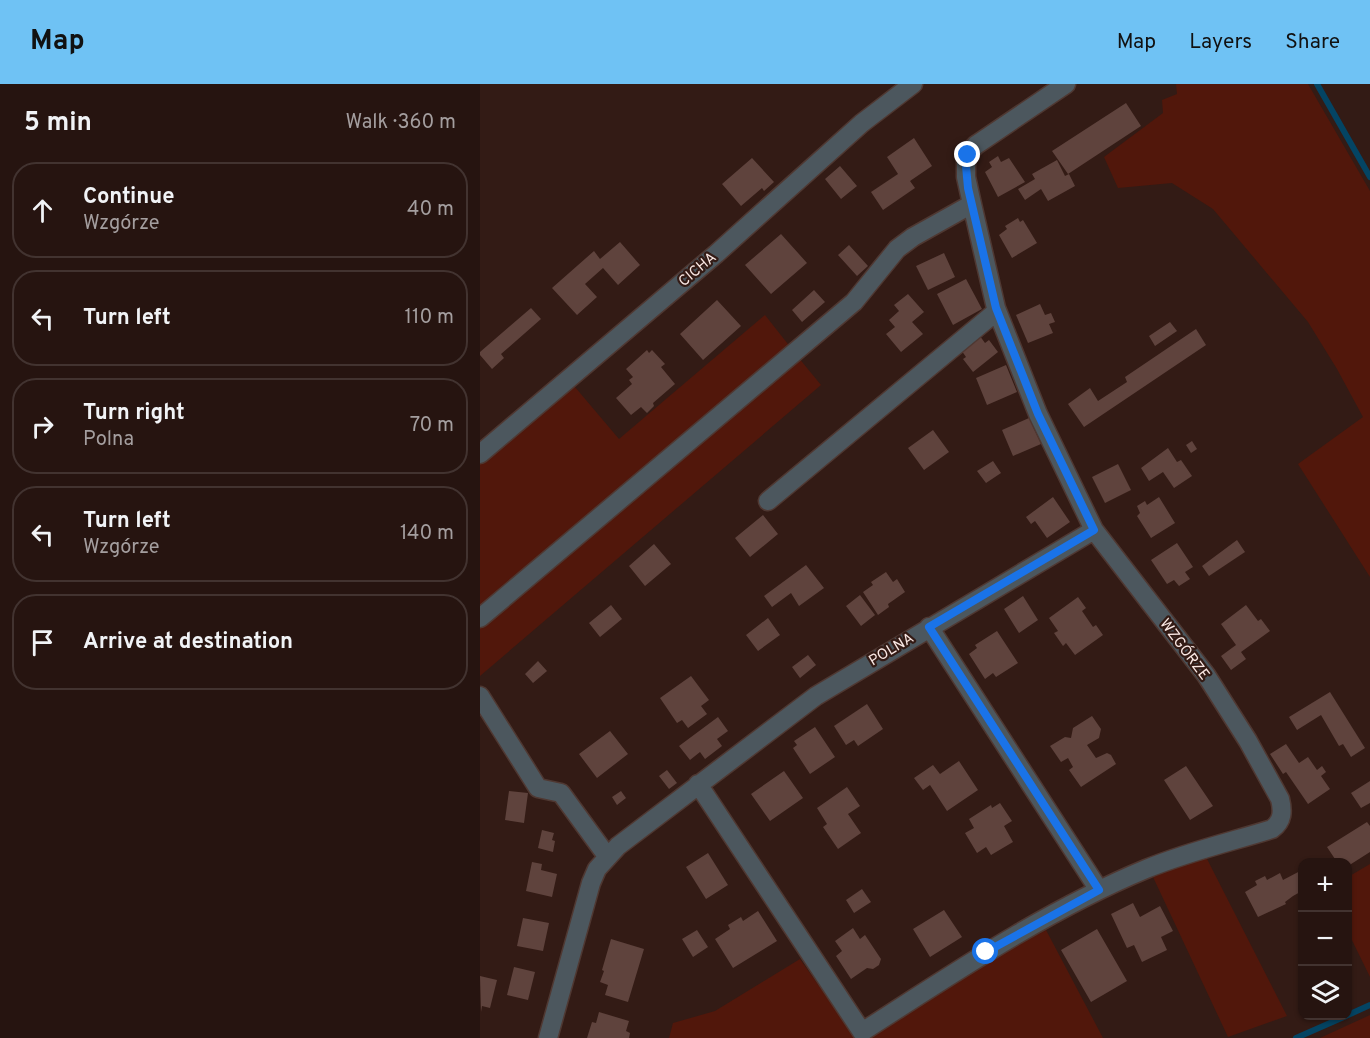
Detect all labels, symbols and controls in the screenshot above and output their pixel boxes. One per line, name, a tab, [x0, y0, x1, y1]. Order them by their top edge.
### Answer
text: Map	[30, 24, 85, 60]
text: Map	[1117, 29, 1156, 56]
text: Layers	[1189, 29, 1252, 56]
text: Share	[1285, 29, 1340, 56]
text: 5 min	[24, 107, 92, 140]
text: Walk · 360 m	[345, 110, 456, 136]
route end	[954, 141, 980, 167]
text: Continue	[83, 184, 174, 211]
icon: ahead	[26, 194, 59, 227]
text: 40 m	[407, 197, 454, 223]
text: Wzgórze	[83, 211, 160, 237]
street label: CICHA	[675, 249, 721, 291]
icon: left	[26, 302, 59, 335]
text: Turn left	[83, 305, 171, 332]
text: 110 m	[405, 305, 454, 331]
text: Turn right	[83, 400, 185, 427]
icon: right	[26, 410, 59, 443]
text: 70 m	[410, 413, 454, 439]
text: Polna	[83, 427, 134, 453]
text: Turn left	[83, 508, 171, 535]
icon: left	[26, 518, 59, 551]
text: 140 m	[400, 521, 454, 547]
text: Wzgórze	[83, 535, 160, 561]
street label: WZGÓRZE	[1155, 614, 1215, 684]
icon: arrive	[26, 626, 59, 659]
text: Arrive at destination	[83, 629, 293, 656]
street label: POLNA	[866, 629, 918, 671]
map controls	[1298, 858, 1352, 1020]
button: +	[1298, 858, 1352, 912]
button: −	[1298, 912, 1352, 966]
route start	[972, 938, 998, 964]
button: layers	[1298, 966, 1352, 1020]

